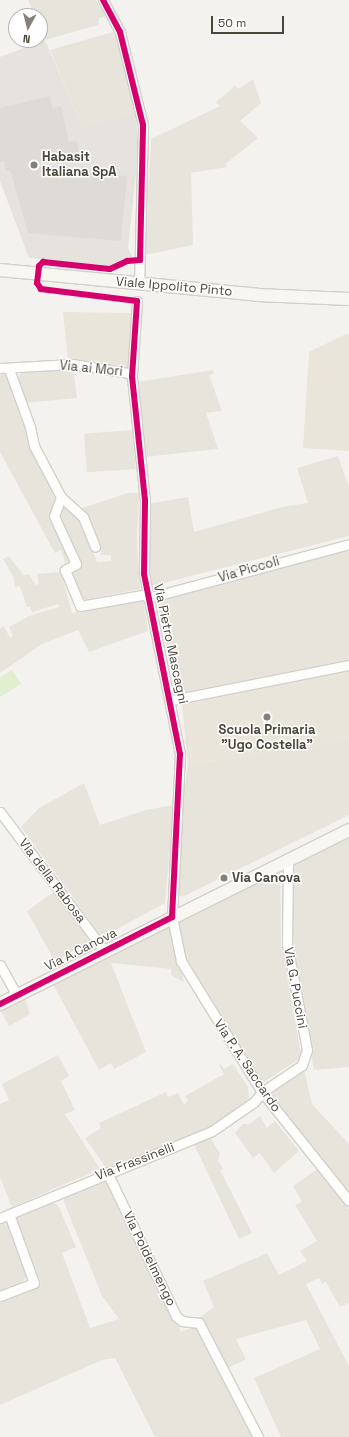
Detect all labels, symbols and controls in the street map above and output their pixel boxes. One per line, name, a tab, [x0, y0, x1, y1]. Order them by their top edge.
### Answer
north arrow	[8, 8, 48, 48]
scale bar	[213, 8, 286, 34]
text: 50 m	[218, 15, 246, 31]
text: N	[22, 32, 31, 46]
place label: Habasit Italiana SpA	[42, 150, 117, 181]
marker: Habasit Italiana SpA	[29, 160, 39, 170]
street label: Viale Ippolito Pinto	[115, 274, 233, 300]
street label: Via ai Mori	[59, 358, 123, 380]
street label: Via Piccoli	[217, 554, 281, 586]
street label: Via Pietro Mascagni	[150, 582, 190, 706]
marker: Scuola Primaria "Ugo Costella"	[262, 712, 272, 722]
place label: Scuola Primaria "Ugo Costella"	[219, 723, 315, 754]
street label: Via della Rabosa	[15, 836, 89, 926]
place label: Via Canova	[232, 870, 300, 886]
marker: Via Canova	[219, 873, 229, 883]
street label: Via A.Canova	[42, 925, 120, 975]
street label: Via G. Puccini	[280, 946, 310, 1030]
street label: Via P. A. Saccardo	[210, 1016, 284, 1116]
street label: Via Frassinelli	[93, 1140, 177, 1184]
street label: Via Poldelmengo	[119, 1209, 179, 1309]

